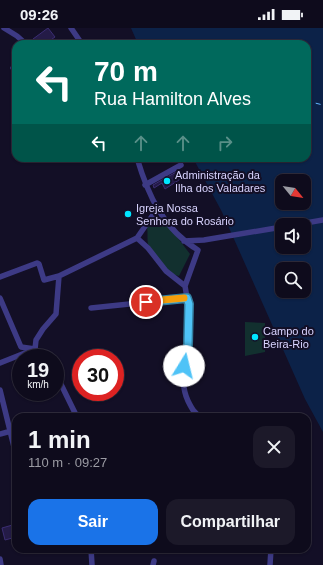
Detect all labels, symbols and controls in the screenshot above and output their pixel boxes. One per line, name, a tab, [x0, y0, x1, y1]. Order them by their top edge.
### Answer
text: 09:26	[20, 6, 58, 23]
icon: left	[28, 56, 80, 108]
text: 70 m	[94, 56, 158, 87]
text: Rua Hamilton Alves	[94, 89, 251, 109]
icon: left	[88, 132, 110, 154]
icon: ahead	[130, 132, 152, 154]
icon: ahead	[172, 132, 194, 154]
icon: right	[214, 132, 236, 154]
place label: Administração da Ilha dos Valadares	[175, 169, 266, 194]
north arrow	[275, 174, 311, 210]
map controls	[275, 174, 311, 298]
marker: Administração da Ilha dos Valadares	[162, 176, 172, 186]
place label: Igreja Nossa Senhora do Rosário	[136, 202, 234, 227]
marker: Igreja Nossa Senhora do Rosário	[123, 209, 133, 219]
button: sound	[275, 218, 311, 254]
button: search	[275, 262, 311, 298]
pin	[129, 285, 163, 319]
icon: arrive	[135, 291, 157, 313]
place label: Campo do Beira-Rio	[263, 325, 314, 350]
marker: Campo do Beira-Rio	[250, 332, 260, 342]
position arrow	[163, 345, 205, 387]
speed limit sign: 30	[72, 349, 124, 401]
text: 19	[27, 359, 49, 381]
text: km/h	[27, 379, 49, 390]
text: 1 min	[28, 426, 91, 453]
button: close	[253, 426, 295, 468]
text: 110 m · 09:27	[28, 455, 107, 470]
button: Sair	[28, 499, 158, 545]
button: Compartilhar	[166, 499, 295, 545]

